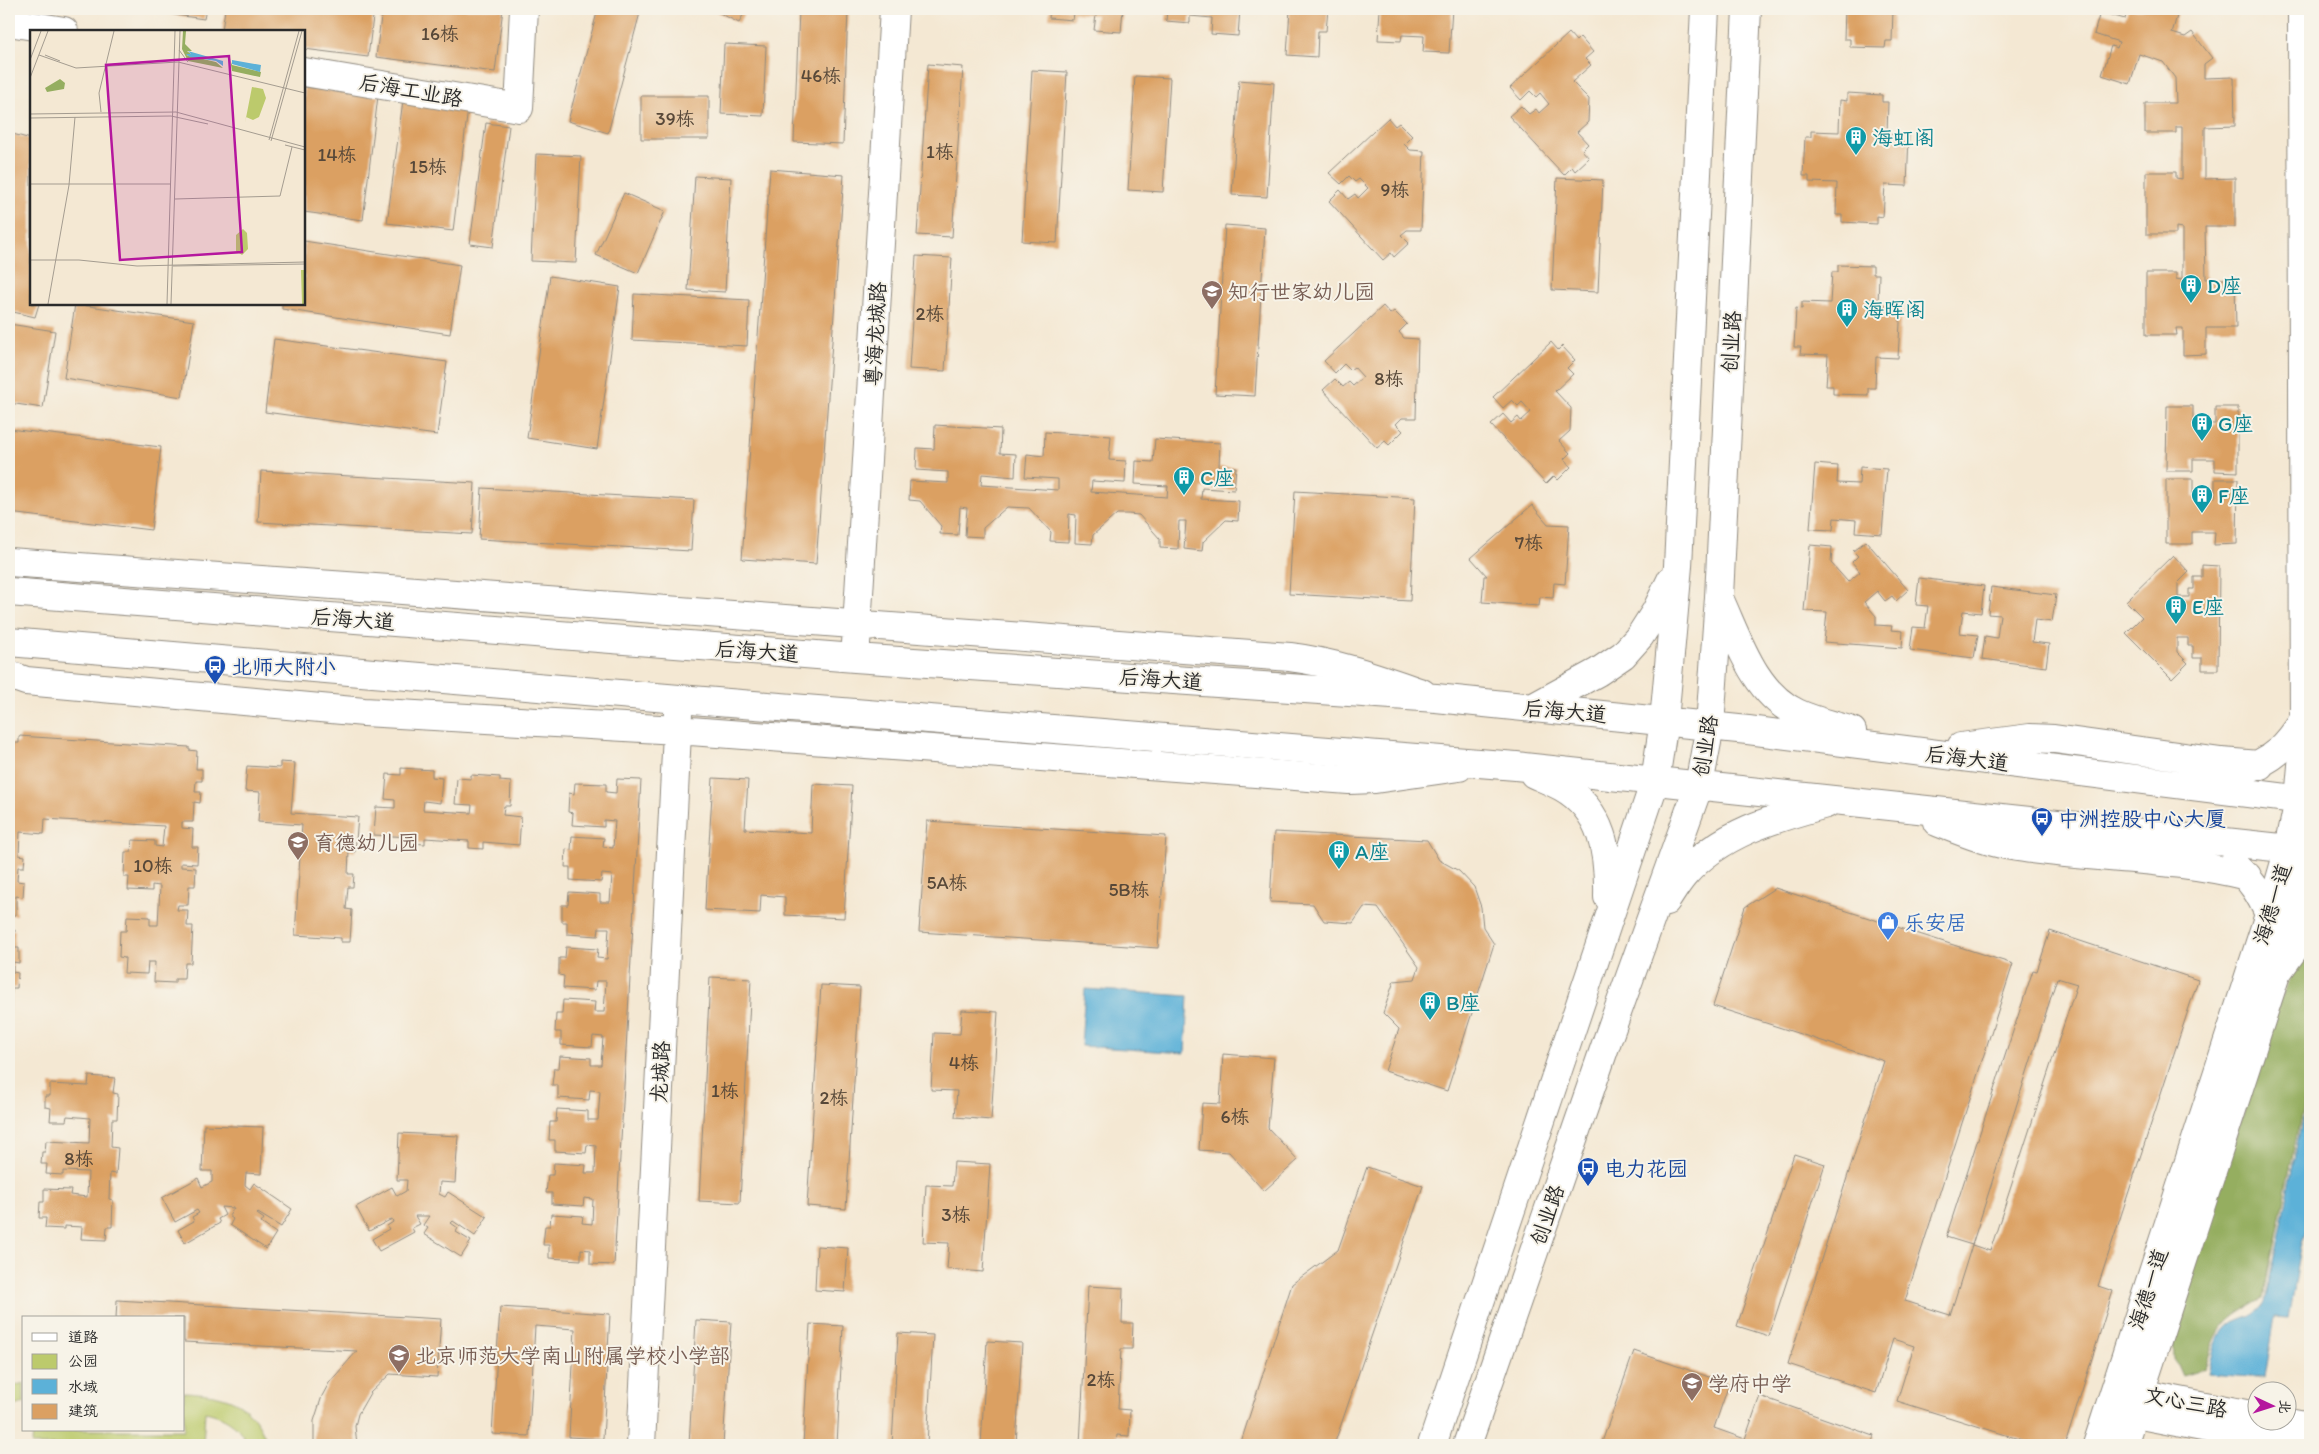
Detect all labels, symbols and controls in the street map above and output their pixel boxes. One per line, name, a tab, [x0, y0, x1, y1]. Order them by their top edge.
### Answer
house number: 16栋	[421, 22, 459, 45]
inset map	[30, 30, 305, 305]
house number: 46栋	[801, 64, 841, 87]
street label: 后海工业路	[357, 69, 465, 111]
house number: 39栋	[655, 107, 695, 130]
building icon: 海虹阁	[1844, 125, 1868, 156]
place label: 海虹阁	[1872, 125, 1935, 150]
house number: 1栋	[926, 140, 954, 163]
house number: 14栋	[317, 143, 357, 166]
house number: 15栋	[409, 155, 447, 178]
house number: 9栋	[1381, 178, 1409, 201]
building icon: D座	[2179, 273, 2203, 304]
place label: D座	[2207, 273, 2242, 298]
school or university icon: 知行世家幼儿园	[1200, 279, 1224, 310]
place label: 知行世家幼儿园	[1228, 279, 1375, 304]
street label: 粤海龙城路	[860, 281, 890, 387]
building icon: 海晖阁	[1835, 297, 1859, 328]
place label: 海晖阁	[1863, 297, 1926, 322]
house number: 2栋	[916, 302, 945, 325]
street label: 创业路	[1717, 310, 1745, 374]
house number: 8栋	[1374, 367, 1404, 390]
building icon: G座	[2190, 411, 2214, 442]
place label: G座	[2218, 411, 2254, 436]
building icon: C座	[1172, 465, 1196, 496]
place label: C座	[1200, 465, 1235, 490]
building icon: F座	[2190, 483, 2214, 514]
place label: F座	[2218, 483, 2250, 508]
house number: 7栋	[1515, 531, 1543, 554]
building icon: E座	[2164, 594, 2188, 625]
place label: E座	[2192, 594, 2225, 619]
street label: 后海大道	[310, 604, 396, 634]
street label: 后海大道	[714, 636, 800, 666]
bus stop icon: 北师大附小	[203, 654, 227, 685]
place label: 北师大附小	[231, 654, 336, 679]
street label: 后海大道	[1118, 664, 1204, 694]
street label: 后海大道	[1522, 695, 1608, 727]
street label: 创业路	[1688, 713, 1722, 779]
street label: 后海大道	[1924, 740, 2010, 776]
bus stop icon: 中洲控股中心大厦	[2030, 806, 2054, 837]
place label: 中洲控股中心大厦	[2058, 806, 2226, 831]
school or university icon: 育德幼儿园	[286, 830, 310, 861]
place label: 育德幼儿园	[314, 830, 419, 855]
building icon: A座	[1327, 839, 1351, 870]
place label: A座	[1355, 839, 1389, 864]
house number: 10栋	[133, 854, 173, 877]
street label: 海德一道	[2248, 860, 2296, 948]
house number: 5A栋	[926, 871, 968, 894]
house number: 5B栋	[1108, 878, 1150, 901]
shop icon: 乐安居	[1876, 910, 1900, 941]
place label: 乐安居	[1904, 910, 1967, 935]
building icon: B座	[1418, 990, 1442, 1021]
place label: B座	[1446, 990, 1481, 1015]
street label: 龙城路	[646, 1040, 674, 1104]
house number: 4栋	[949, 1051, 979, 1074]
house number: 1栋	[711, 1079, 739, 1102]
house number: 2栋	[820, 1086, 849, 1109]
house number: 6栋	[1220, 1105, 1250, 1128]
house number: 8栋	[64, 1147, 94, 1170]
bus stop icon: 电力花园	[1576, 1156, 1600, 1187]
place label: 电力花园	[1604, 1156, 1688, 1181]
street label: 创业路	[1525, 1181, 1569, 1249]
house number: 3栋	[941, 1203, 971, 1226]
street label: 海德一道	[2123, 1245, 2173, 1333]
legend	[22, 1316, 185, 1432]
text: 道路	[68, 1328, 98, 1346]
school or university icon: 北京师范大学南山附属学校小学部	[387, 1343, 411, 1374]
place label: 北京师范大学南山附属学校小学部	[415, 1343, 730, 1368]
text: 公园	[68, 1352, 98, 1370]
house number: 2栋	[1087, 1368, 1116, 1391]
school or university icon: 学府中学	[1680, 1371, 1704, 1402]
place label: 学府中学	[1708, 1371, 1792, 1396]
text: 水域	[68, 1378, 98, 1396]
street label: 文心三路	[2142, 1382, 2230, 1422]
north arrow	[2246, 1382, 2296, 1432]
text: 北	[2276, 1399, 2293, 1414]
text: 建筑	[68, 1402, 98, 1420]

